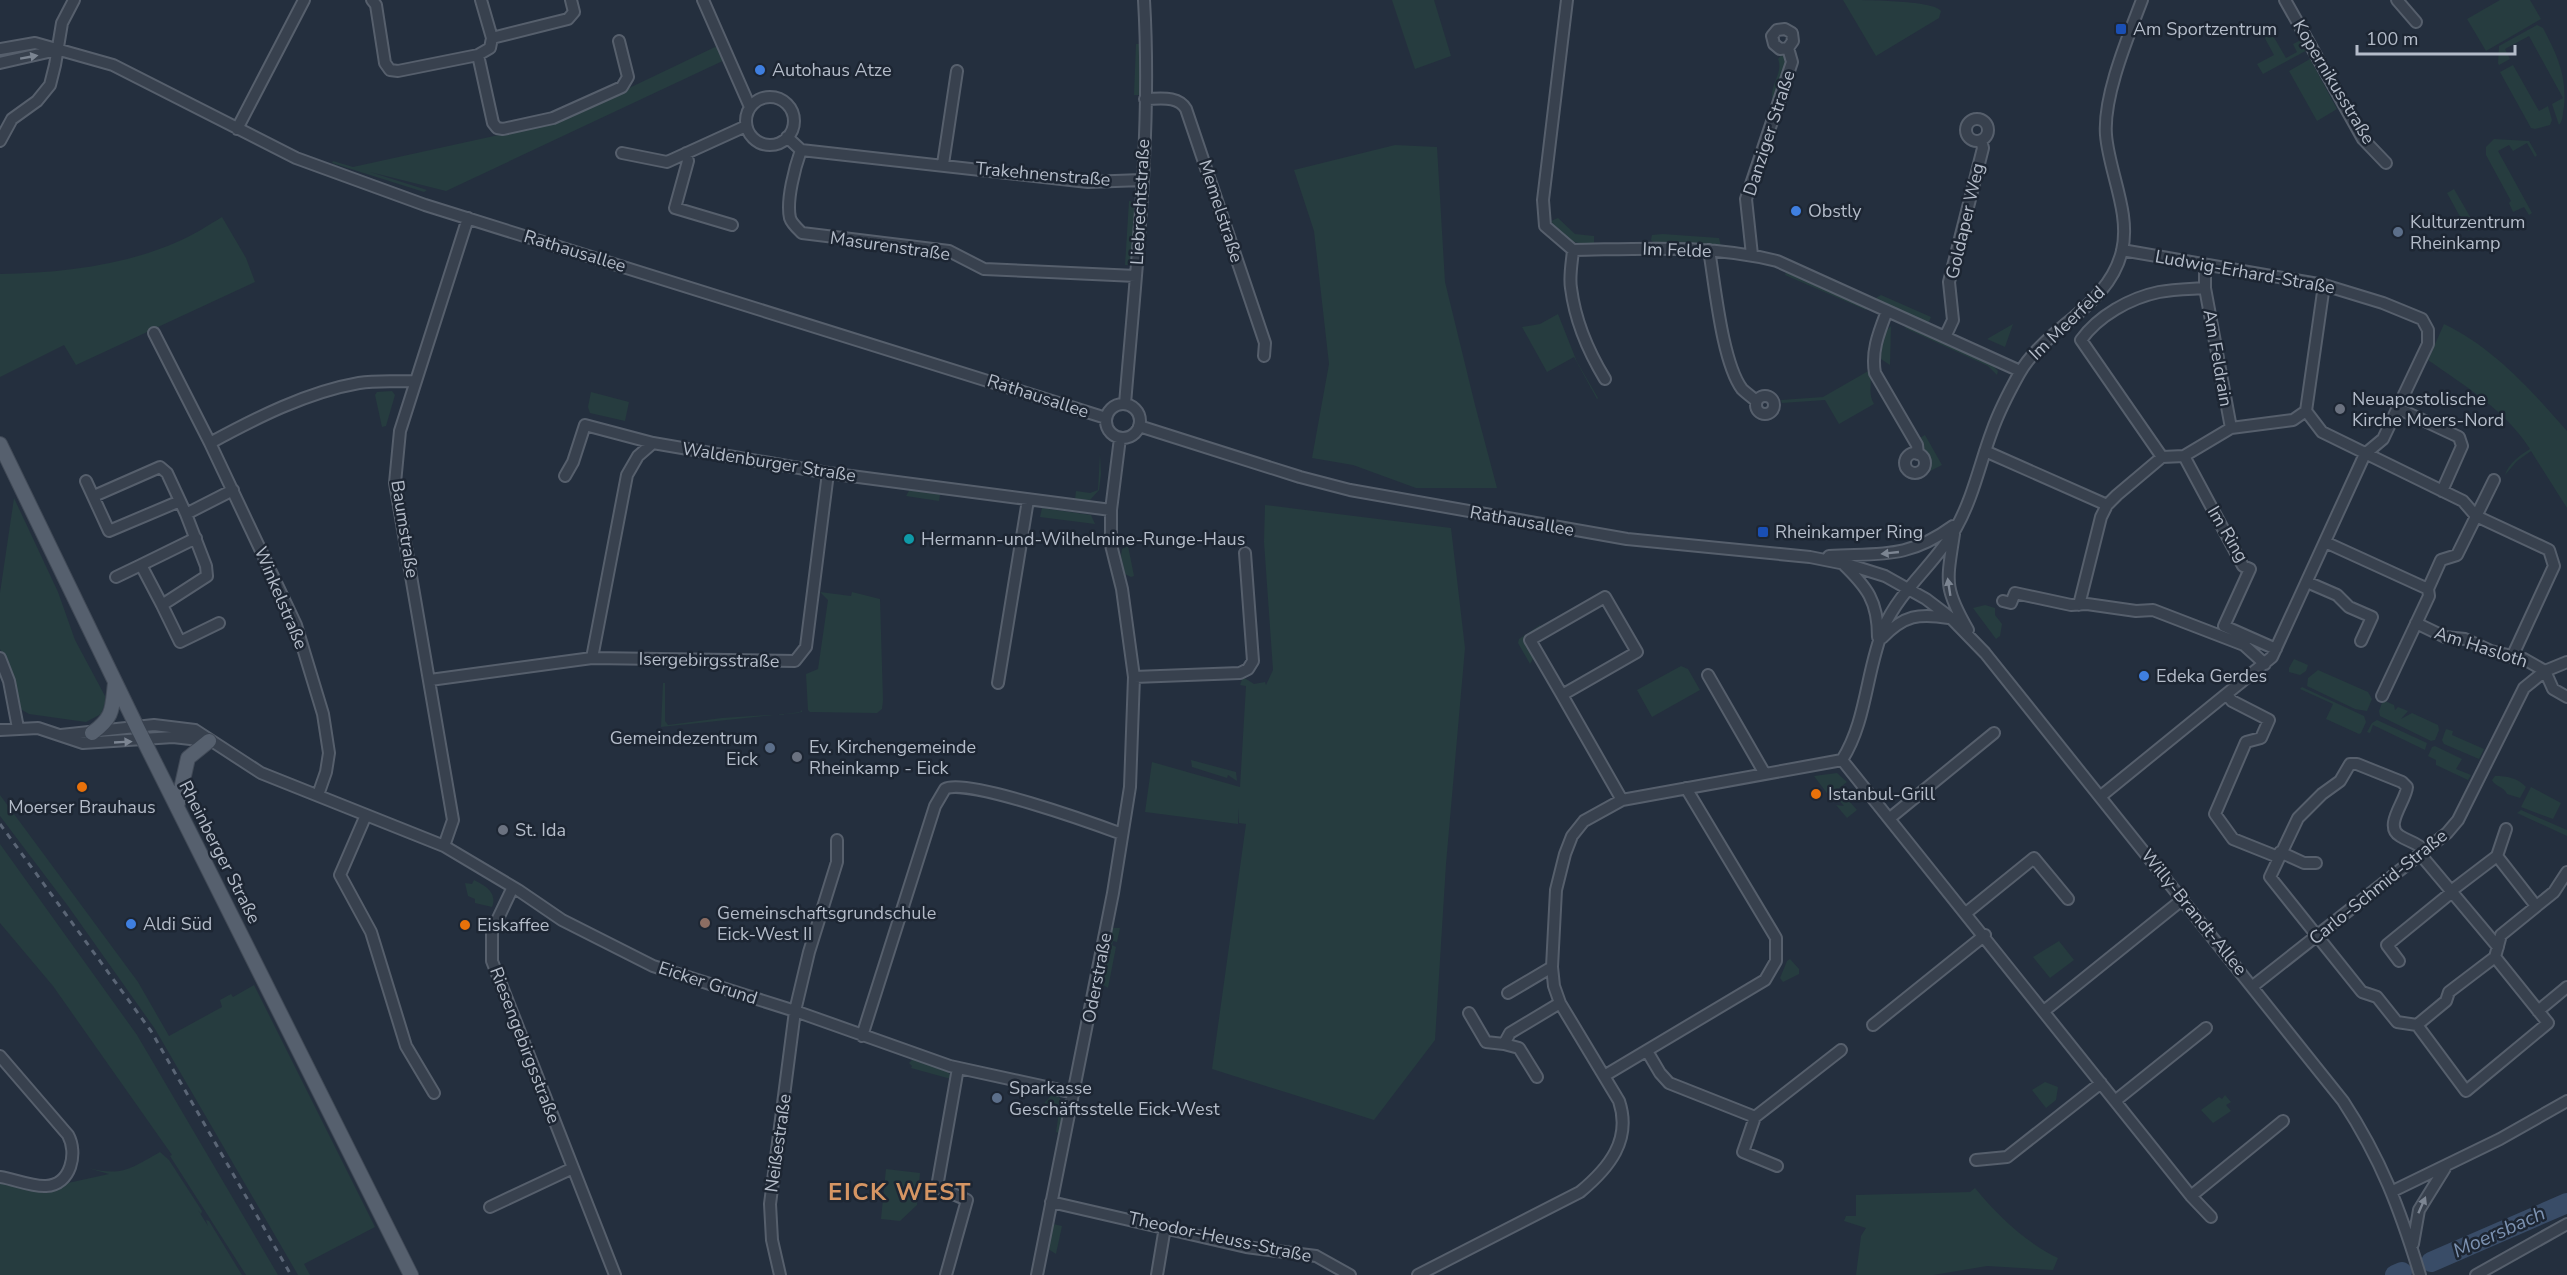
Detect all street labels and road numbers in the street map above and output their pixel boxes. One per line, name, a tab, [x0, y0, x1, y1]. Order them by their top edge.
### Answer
street label: Kopernikusstraße	[2287, 15, 2381, 149]
street label: Danziger Straße	[1737, 67, 1801, 199]
street label: Liebrechtstraße	[1125, 138, 1155, 266]
street label: Trakehnenstraße	[975, 156, 1111, 192]
street label: Memelstraße	[1193, 157, 1249, 265]
street label: Goldaper Weg	[1940, 161, 1990, 281]
street label: Rathausallee	[521, 224, 629, 278]
street label: Masurenstraße	[828, 226, 952, 266]
street label: Im Felde	[1642, 237, 1712, 263]
street label: Ludwig-Erhard-Straße	[2153, 244, 2337, 300]
street label: Im Meerfeld	[2024, 281, 2110, 365]
street label: Am Feldrain	[2198, 308, 2238, 408]
street label: Rathausallee	[984, 368, 1092, 424]
street label: Waldenburger Straße	[680, 436, 858, 488]
street label: Baumstraße	[385, 478, 425, 580]
street label: Rathausallee	[1468, 500, 1576, 542]
street label: Im Ring	[2202, 501, 2254, 567]
street label: Winkelstraße	[249, 543, 313, 653]
street label: Am Hasloth	[2431, 621, 2531, 673]
street label: Isergebirgsstraße	[638, 647, 780, 673]
street label: Rheinberger Straße	[174, 776, 266, 928]
street label: Carlo-Schmid-Straße	[2304, 824, 2452, 950]
street label: Willy-Brandt-Allee	[2136, 844, 2252, 980]
street label: Oderstraße	[1076, 931, 1118, 1025]
street label: Eicker Grund	[655, 956, 761, 1010]
street label: Riesengebirgsstraße	[484, 963, 566, 1127]
street label: Neißestraße	[759, 1092, 797, 1194]
street label: Theodor-Heuss-Straße	[1126, 1206, 1314, 1268]

